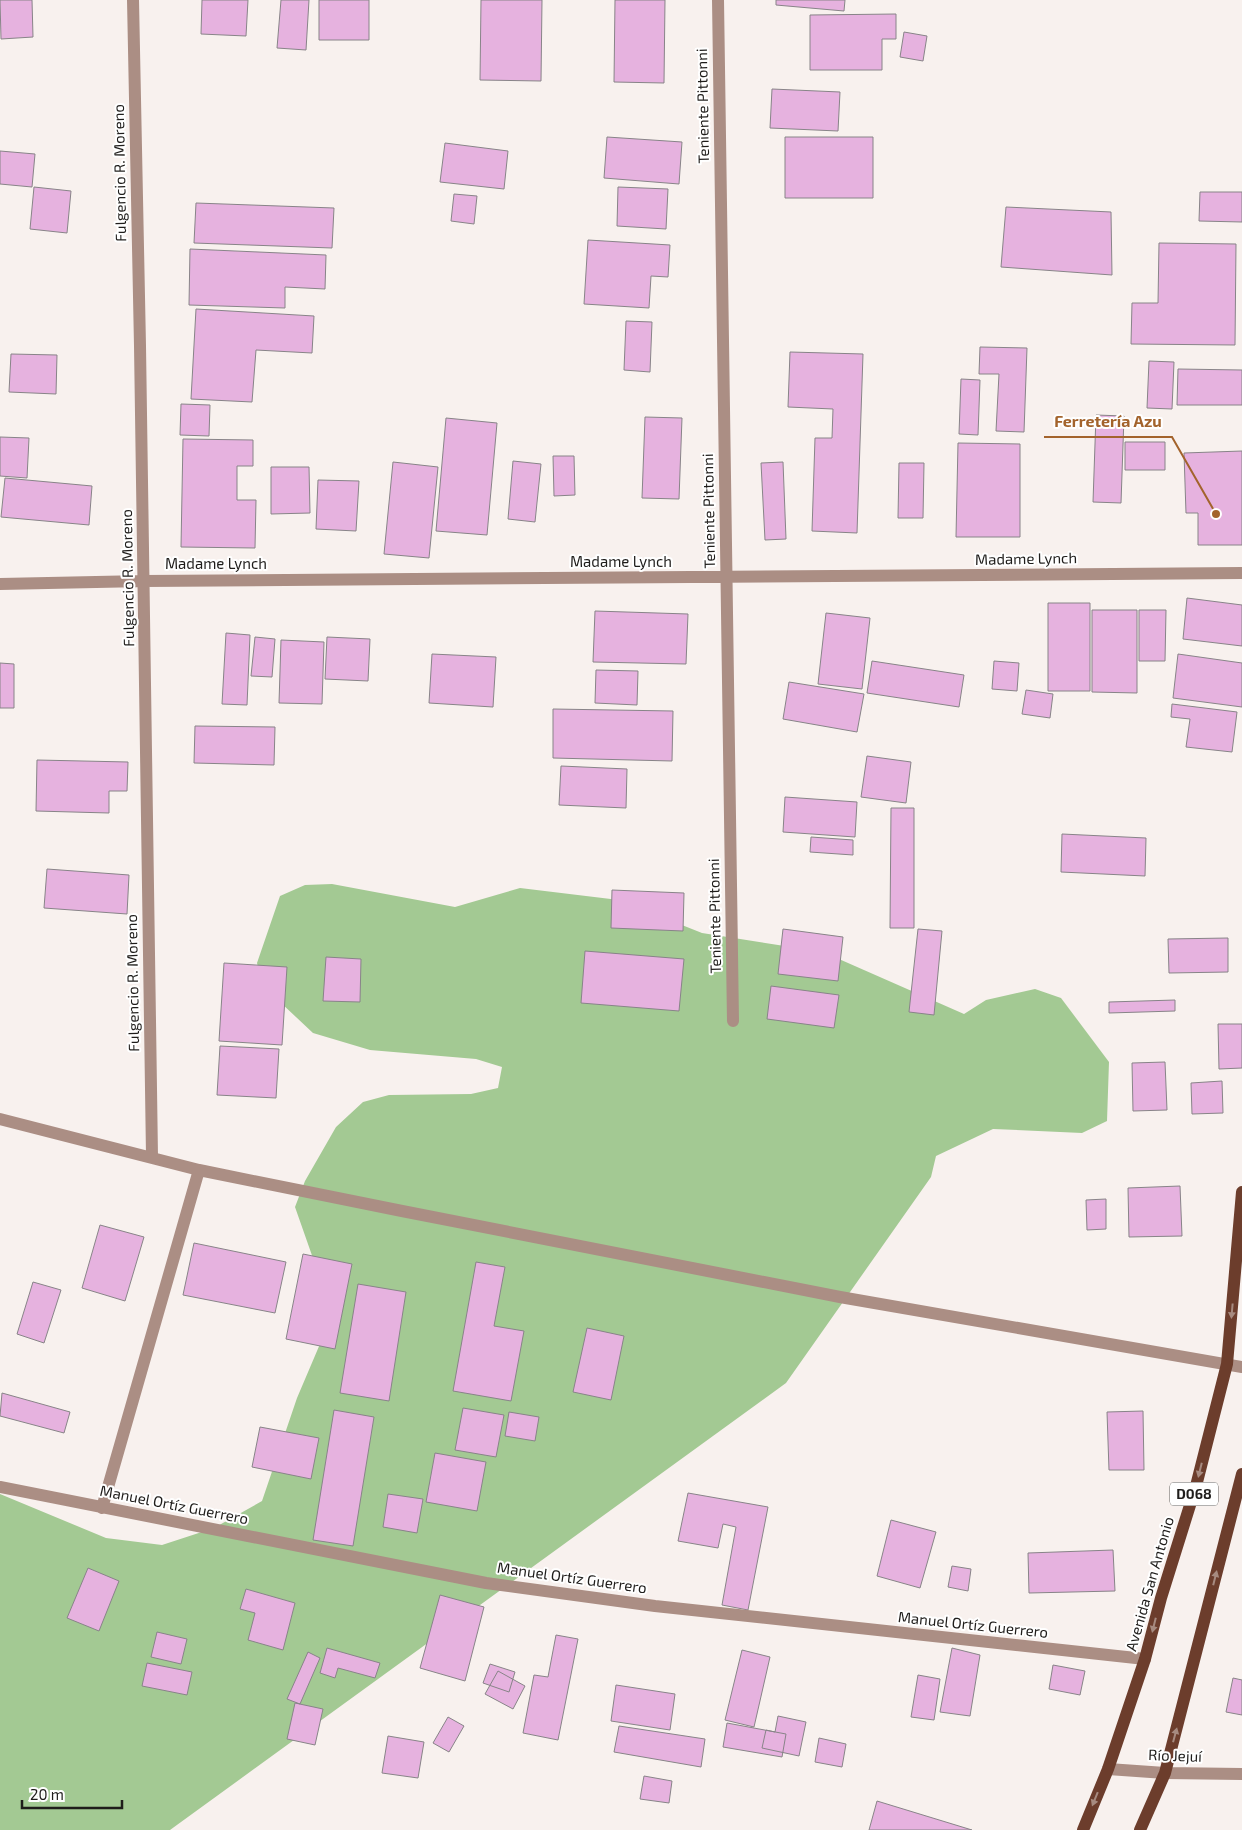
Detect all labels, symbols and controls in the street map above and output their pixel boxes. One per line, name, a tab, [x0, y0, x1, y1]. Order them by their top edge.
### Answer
street label: Teniente Pittonni	[692, 48, 712, 164]
street label: Fulgencio R. Moreno	[109, 104, 129, 242]
callout: Ferretería Azu	[1044, 406, 1172, 437]
text: Ferretería Azu	[1054, 411, 1162, 430]
street label: Teniente Pittonni	[698, 453, 718, 569]
street label: Fulgencio R. Moreno	[117, 509, 137, 647]
street label: Madame Lynch	[975, 548, 1077, 568]
street label: Madame Lynch	[570, 552, 672, 570]
street label: Madame Lynch	[165, 554, 267, 572]
street label: Teniente Pittonni	[704, 858, 724, 974]
street label: Fulgencio R. Moreno	[122, 914, 142, 1052]
one-way arrow	[1227, 1303, 1235, 1319]
one-way arrow	[1196, 1462, 1204, 1477]
street label: Manuel Ortíz Guerrero	[98, 1481, 250, 1527]
road number: D068	[1170, 1482, 1218, 1506]
street label: Avenida San Antonio	[1121, 1514, 1177, 1653]
street label: Manuel Ortíz Guerrero	[496, 1558, 648, 1596]
one-way arrow	[1211, 1570, 1219, 1585]
street label: Manuel Ortíz Guerrero	[897, 1607, 1049, 1641]
one-way arrow	[1149, 1618, 1157, 1633]
one-way arrow	[1171, 1727, 1179, 1742]
street label: Río Jejuí	[1148, 1745, 1203, 1766]
scale bar	[22, 1778, 122, 1810]
text: 20 m	[30, 1785, 64, 1803]
one-way arrow	[1091, 1792, 1099, 1807]

